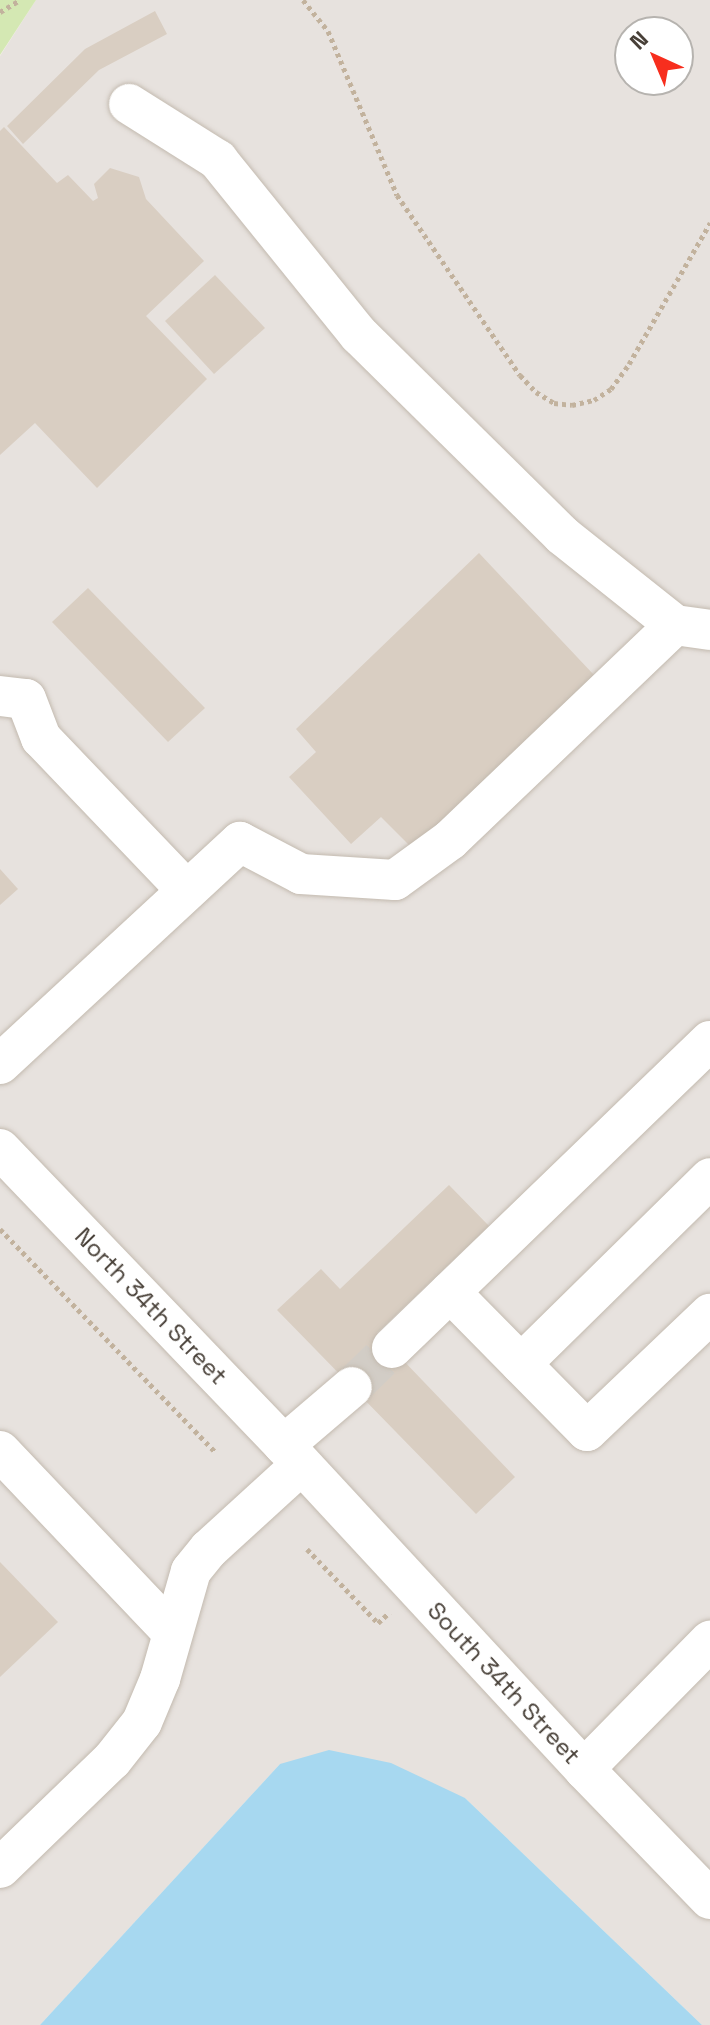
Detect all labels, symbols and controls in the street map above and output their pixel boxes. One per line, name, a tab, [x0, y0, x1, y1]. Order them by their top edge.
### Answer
north arrow	[614, 16, 694, 96]
text: N	[624, 25, 654, 55]
street label: North 34th Street	[69, 1222, 233, 1390]
street label: South 34th Street	[422, 1596, 586, 1770]

